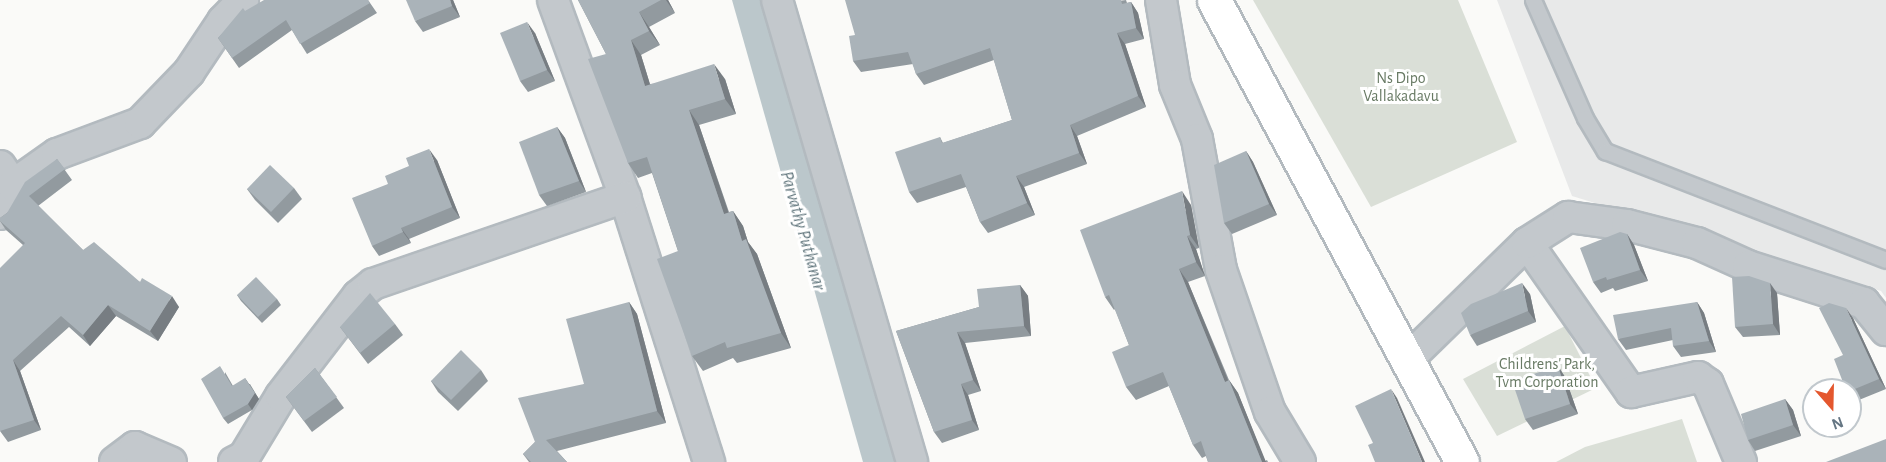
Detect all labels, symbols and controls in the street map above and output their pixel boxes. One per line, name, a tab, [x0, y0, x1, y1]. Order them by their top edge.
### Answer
park label: Ns Dipo Vallakadavu	[1363, 68, 1439, 106]
water label: Parvathy Puthanar	[775, 169, 829, 293]
park label: Childrens' Park, Tvm Corporation	[1495, 354, 1599, 392]
north arrow	[1802, 378, 1862, 438]
text: N	[1830, 414, 1845, 432]

